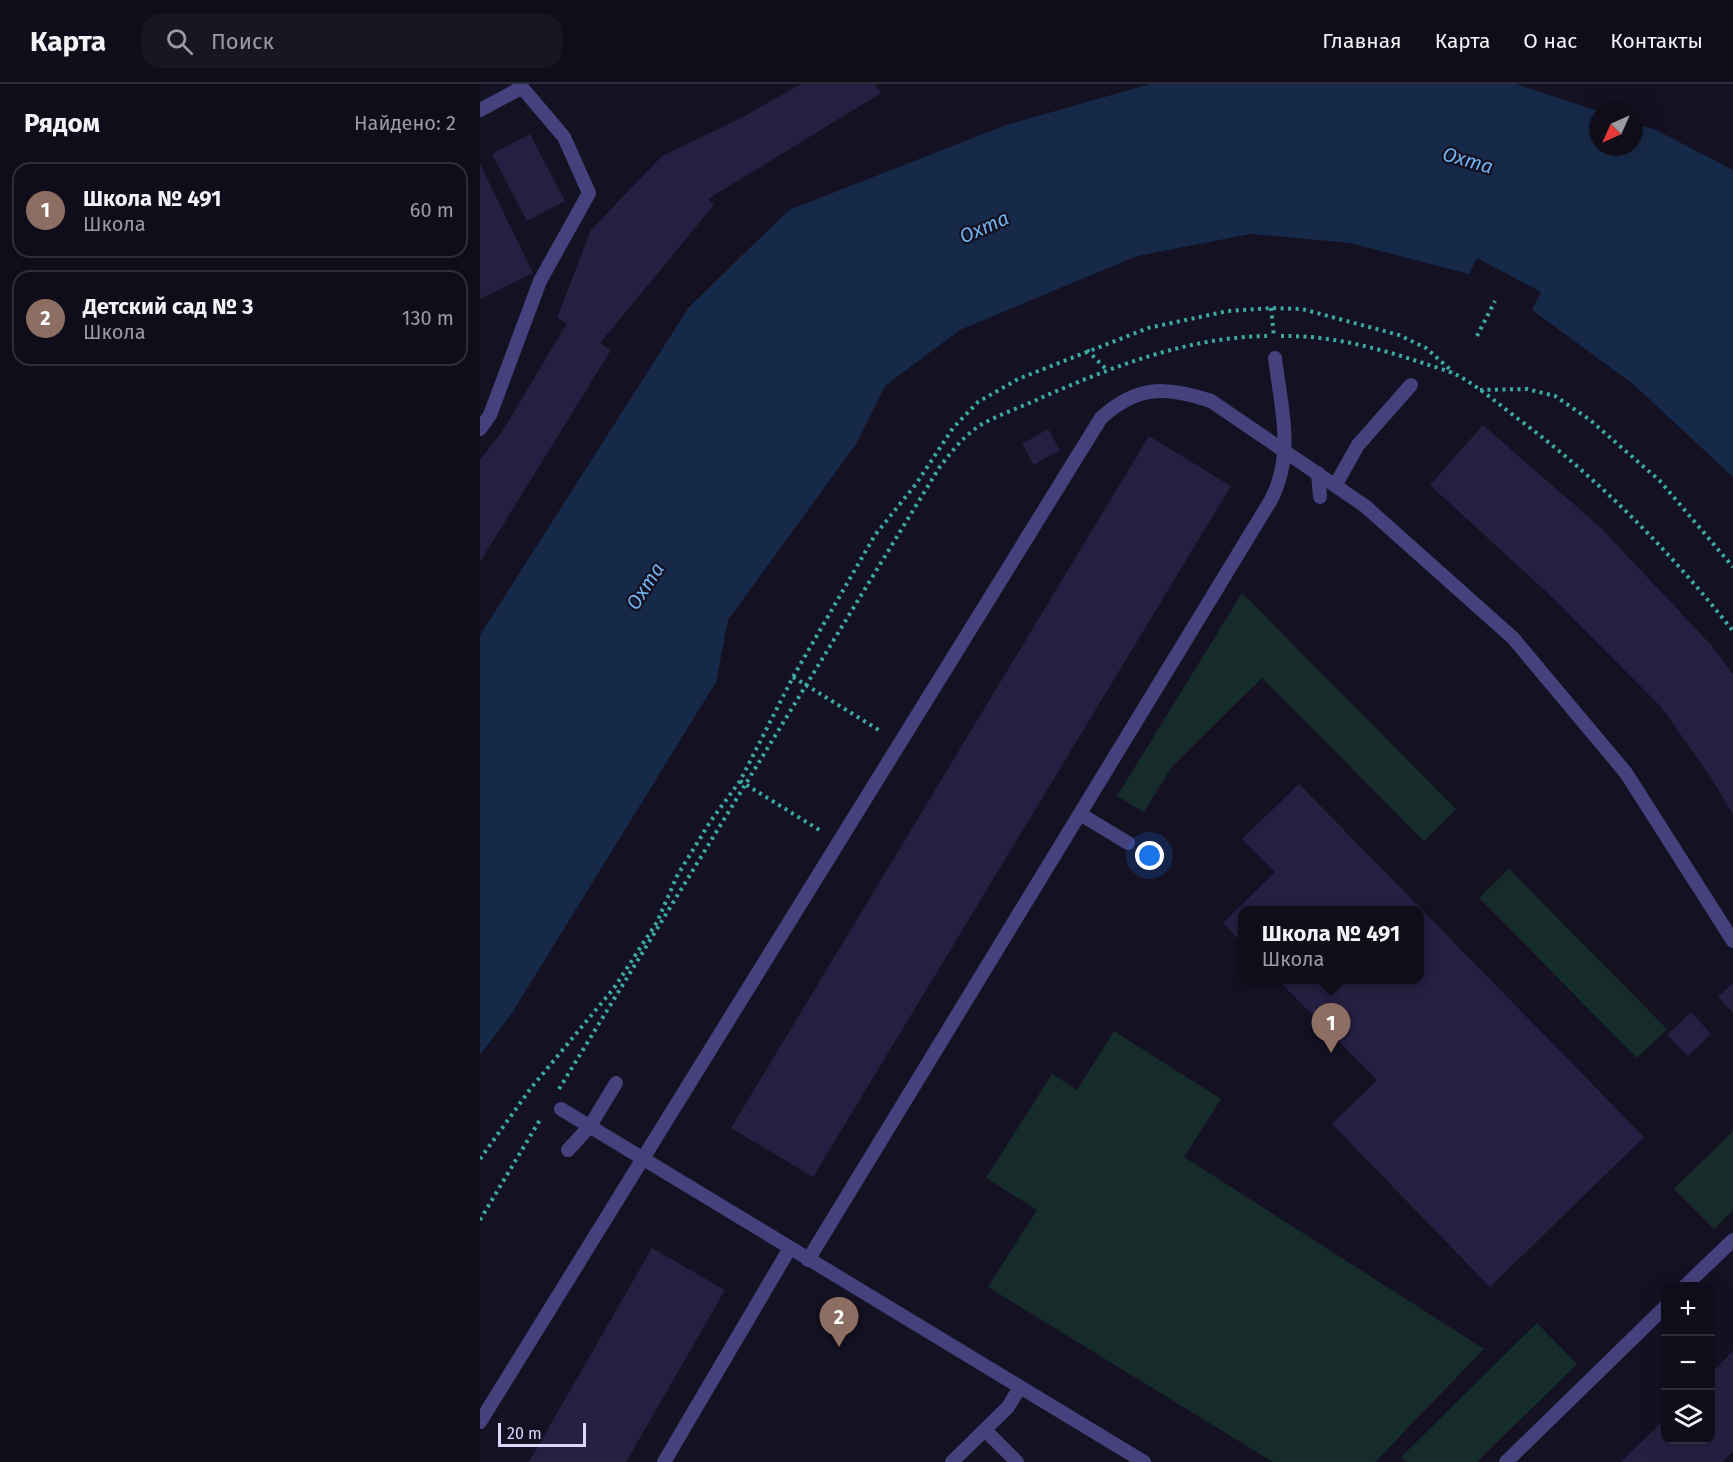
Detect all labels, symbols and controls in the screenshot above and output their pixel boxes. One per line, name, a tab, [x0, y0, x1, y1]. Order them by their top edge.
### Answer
search box	[142, 14, 562, 68]
text: Карта	[30, 25, 106, 58]
icon: search	[163, 25, 196, 58]
text: Поиск	[211, 28, 274, 55]
text: Главная	[1322, 28, 1402, 54]
text: Карта	[1435, 28, 1490, 54]
text: О нас	[1523, 28, 1577, 54]
text: Контакты	[1610, 28, 1703, 54]
north arrow	[1589, 102, 1643, 156]
text: Рядом	[24, 108, 100, 139]
text: Найдено: 2	[354, 111, 456, 135]
water label: Охта	[1440, 141, 1496, 179]
text: Школа № 491	[83, 185, 221, 212]
text: 1	[41, 198, 50, 222]
text: 60 m	[410, 198, 454, 222]
water label: Охта	[956, 206, 1012, 248]
text: Школа	[83, 212, 146, 236]
text: Детский сад № 3	[83, 293, 253, 320]
text: 2	[40, 306, 51, 330]
text: 130 m	[402, 306, 454, 330]
text: Школа	[83, 320, 146, 344]
water label: Охта	[621, 558, 669, 614]
your location	[1135, 841, 1164, 870]
popup	[1238, 906, 1424, 984]
text: Школа № 491	[1262, 920, 1400, 947]
text: Школа	[1262, 947, 1324, 971]
pin: 1	[1312, 1004, 1350, 1053]
map controls	[1661, 1282, 1715, 1444]
button: +	[1661, 1282, 1715, 1336]
pin: 2	[820, 1298, 858, 1347]
button: −	[1661, 1336, 1715, 1390]
button: layers	[1661, 1390, 1715, 1444]
scale bar	[498, 1420, 586, 1448]
text: 20 m	[507, 1424, 542, 1443]

